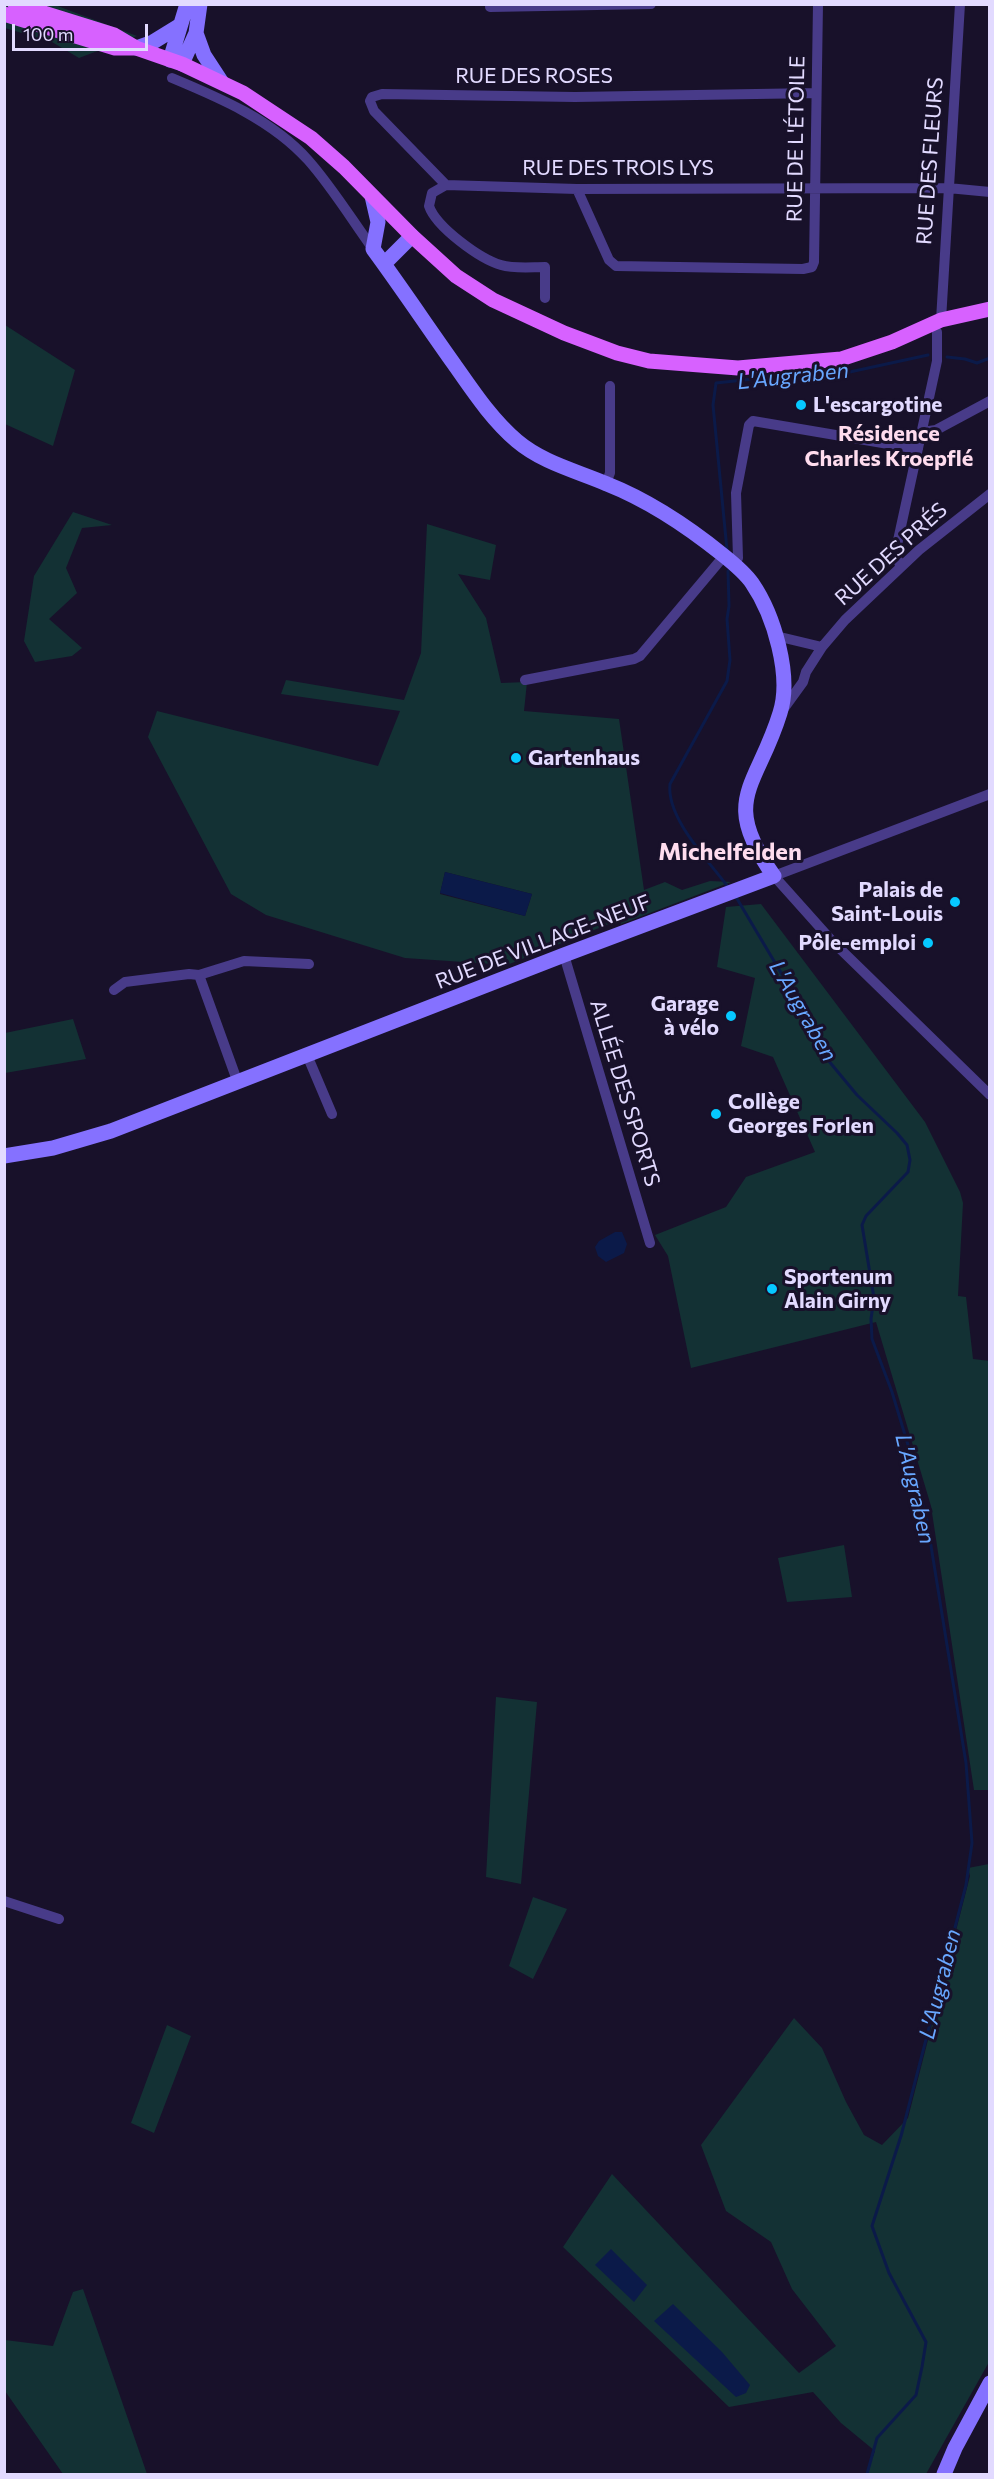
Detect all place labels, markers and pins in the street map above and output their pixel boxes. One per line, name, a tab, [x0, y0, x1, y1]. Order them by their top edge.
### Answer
place label: L'escargotine	[813, 392, 942, 418]
marker: L'escargotine	[794, 398, 808, 412]
place label: Gartenhaus	[528, 745, 640, 771]
marker: Gartenhaus	[509, 751, 523, 765]
place label: Palais de Saint-Louis	[831, 877, 943, 927]
marker: Palais de Saint-Louis	[948, 895, 962, 909]
place label: Pôle-emploi	[798, 930, 916, 956]
marker: Pôle-emploi	[921, 936, 935, 950]
place label: Garage à vélo	[651, 991, 719, 1041]
marker: Garage à vélo	[724, 1009, 738, 1023]
place label: Collège Georges Forlen	[728, 1089, 874, 1139]
marker: Collège Georges Forlen	[709, 1107, 723, 1121]
place label: Sportenum Alain Girny	[784, 1264, 893, 1314]
marker: Sportenum Alain Girny	[765, 1282, 779, 1296]

